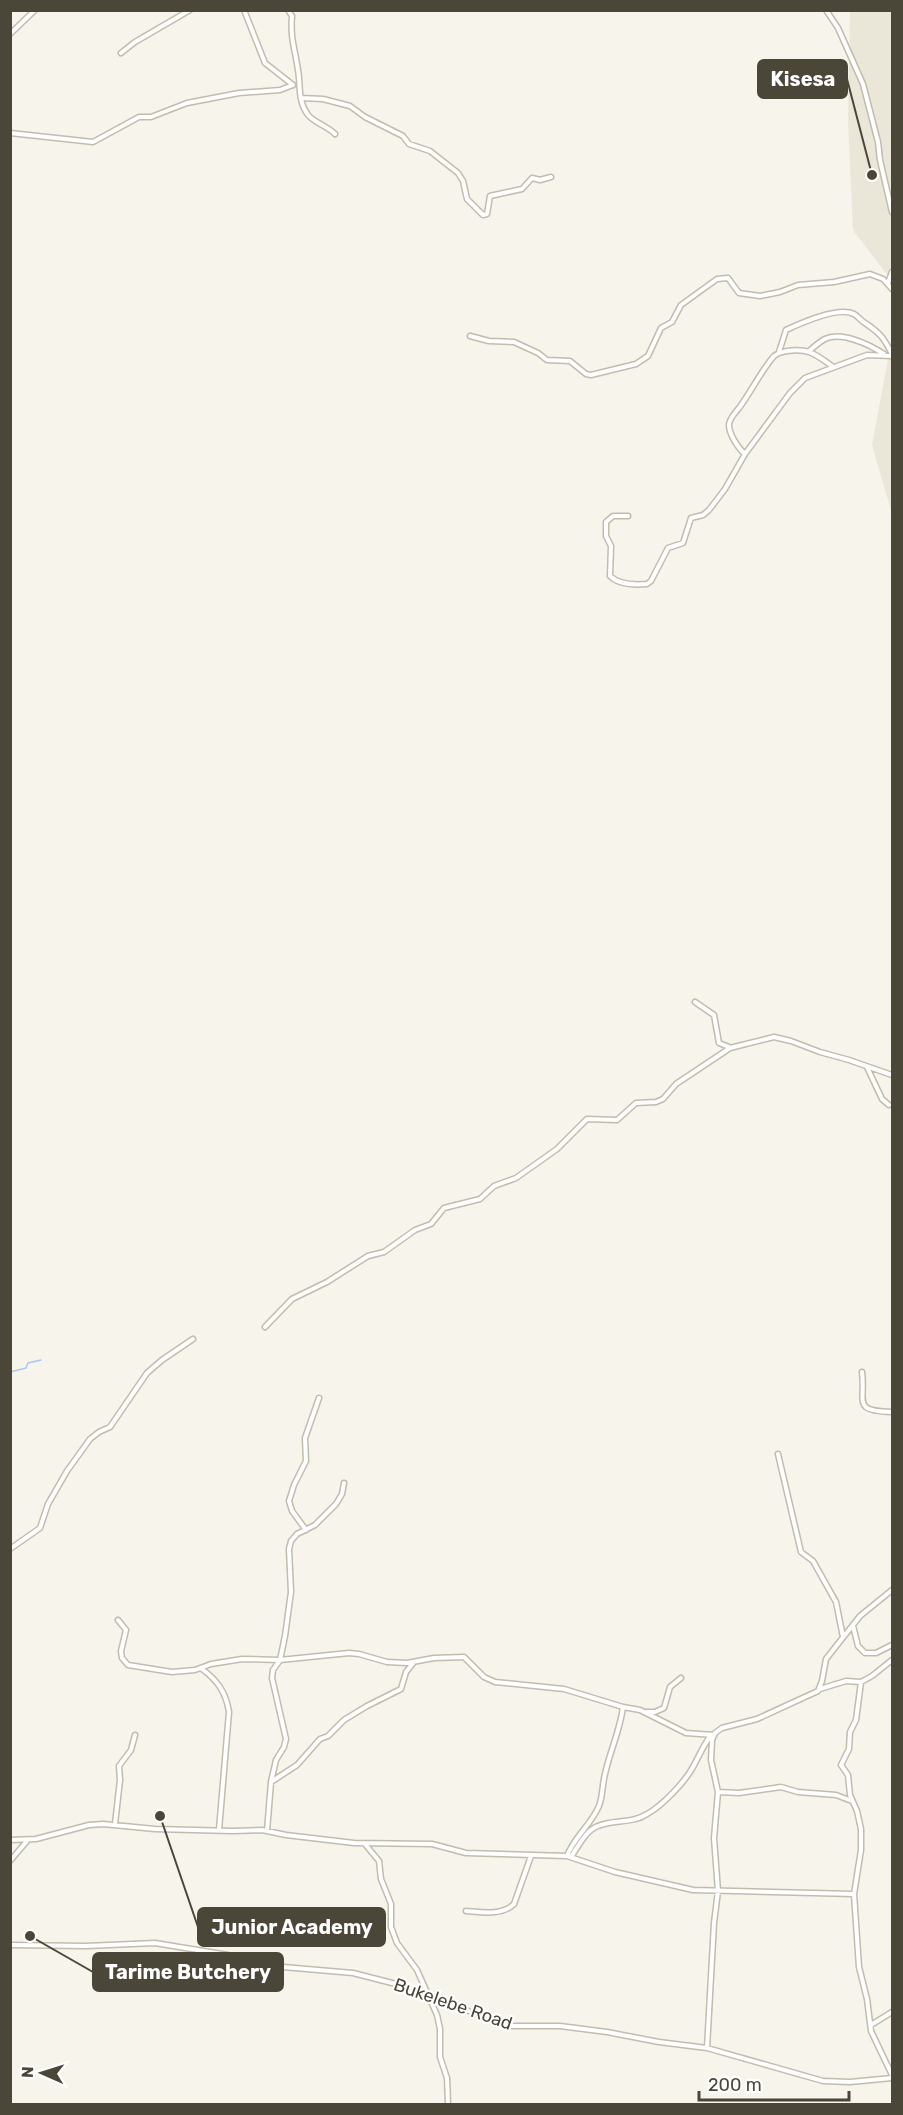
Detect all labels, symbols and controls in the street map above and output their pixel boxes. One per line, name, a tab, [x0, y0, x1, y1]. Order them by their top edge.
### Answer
callout: Kisesa	[758, 60, 847, 98]
text: Kisesa	[771, 67, 835, 91]
callout: Junior Academy	[198, 1908, 385, 1946]
text: Junior Academy	[211, 1915, 373, 1939]
callout: Tarime Butchery	[93, 1953, 283, 1991]
text: Tarime Butchery	[105, 1960, 271, 1984]
street label: Bukelebe Road	[391, 1973, 515, 2035]
north arrow	[12, 2043, 72, 2103]
scale bar	[699, 2064, 849, 2102]
text: N	[18, 2066, 37, 2078]
text: 200 m	[708, 2074, 762, 2096]

